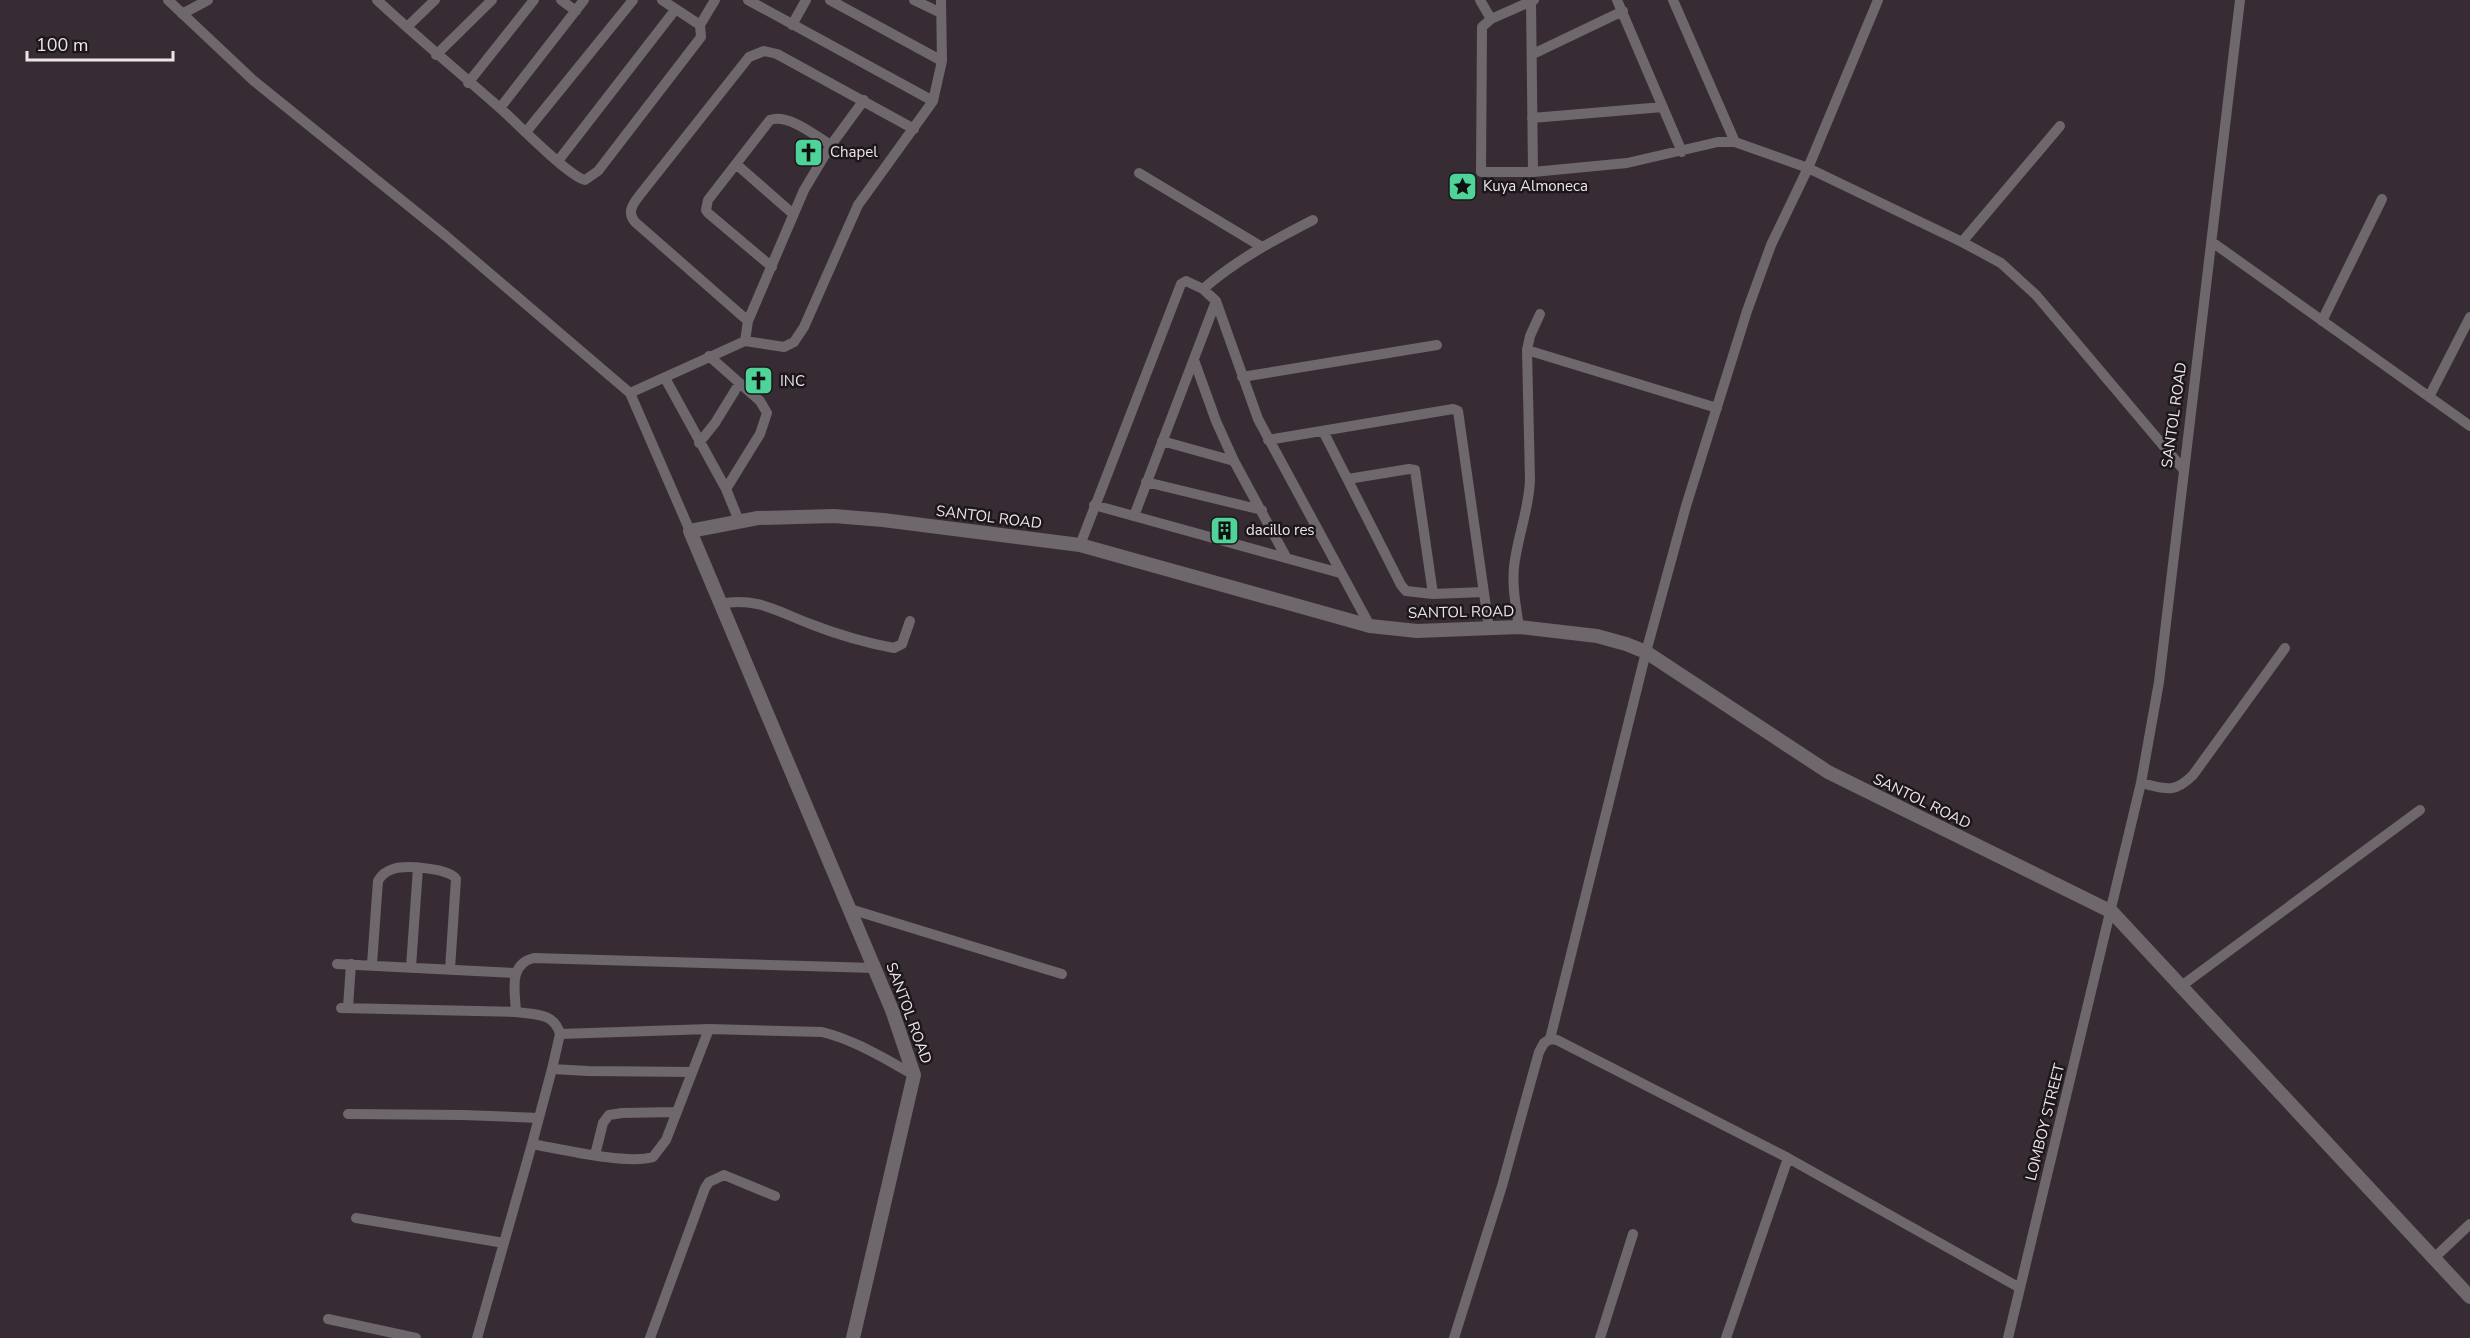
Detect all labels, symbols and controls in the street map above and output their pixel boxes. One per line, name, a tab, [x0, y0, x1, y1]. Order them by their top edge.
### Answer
scale bar	[27, 24, 172, 62]
text: 100 m	[36, 33, 88, 57]
church icon: Chapel	[793, 136, 825, 168]
place label: Chapel	[830, 142, 878, 162]
place icon: Kuya Almoneca	[1446, 170, 1478, 202]
place label: Kuya Almoneca	[1483, 176, 1588, 196]
street label: SANTOL ROAD	[2157, 361, 2191, 469]
church icon: INC	[743, 365, 775, 397]
place label: INC	[780, 371, 805, 391]
street label: SANTOL ROAD	[935, 501, 1043, 533]
building icon: dacillo res	[1209, 514, 1241, 546]
place label: dacillo res	[1246, 520, 1315, 540]
street label: SANTOL ROAD	[1408, 601, 1514, 623]
street label: SANTOL ROAD	[1870, 769, 1974, 833]
street label: SANTOL ROAD	[881, 960, 937, 1066]
street label: LOMBOY STREET	[2021, 1061, 2069, 1183]

